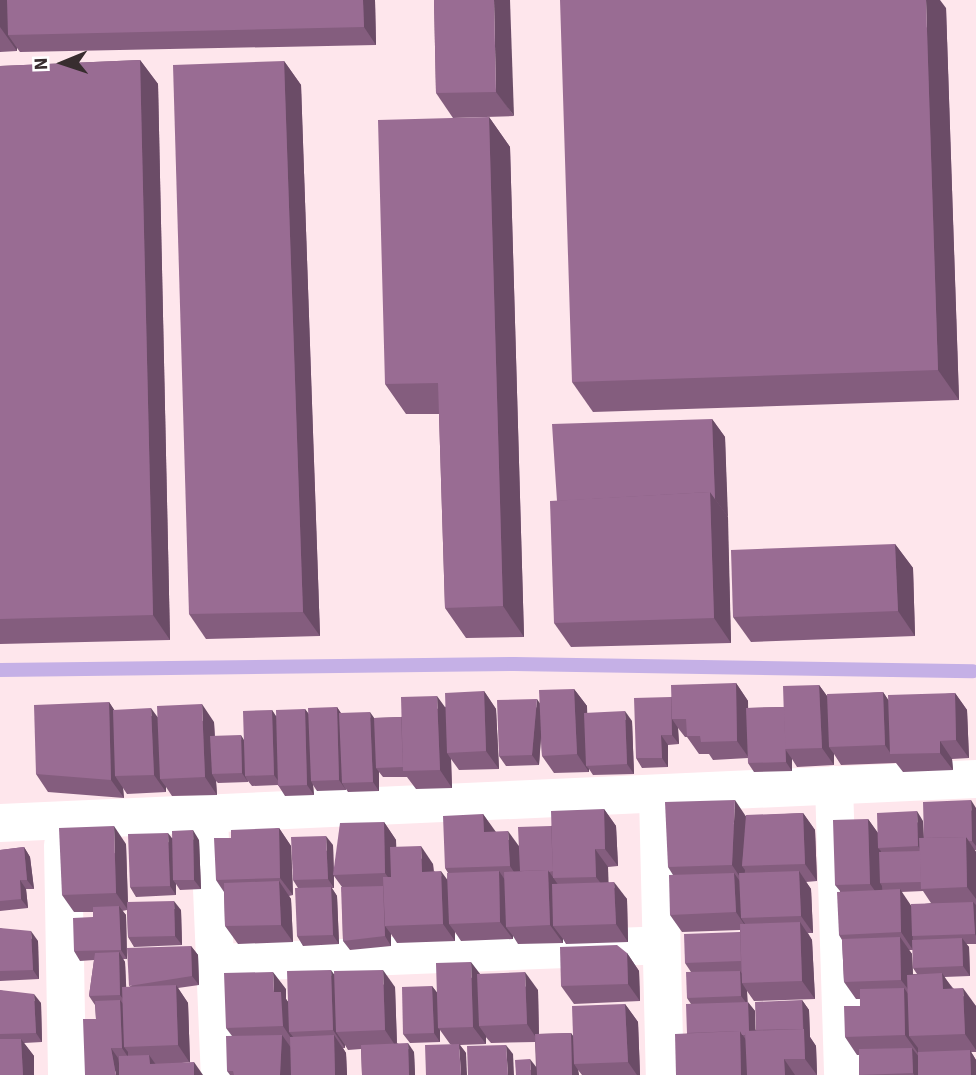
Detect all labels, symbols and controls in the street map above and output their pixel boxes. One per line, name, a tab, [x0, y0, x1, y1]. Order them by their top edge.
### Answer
north arrow	[28, 28, 98, 98]
text: N	[28, 57, 55, 71]

